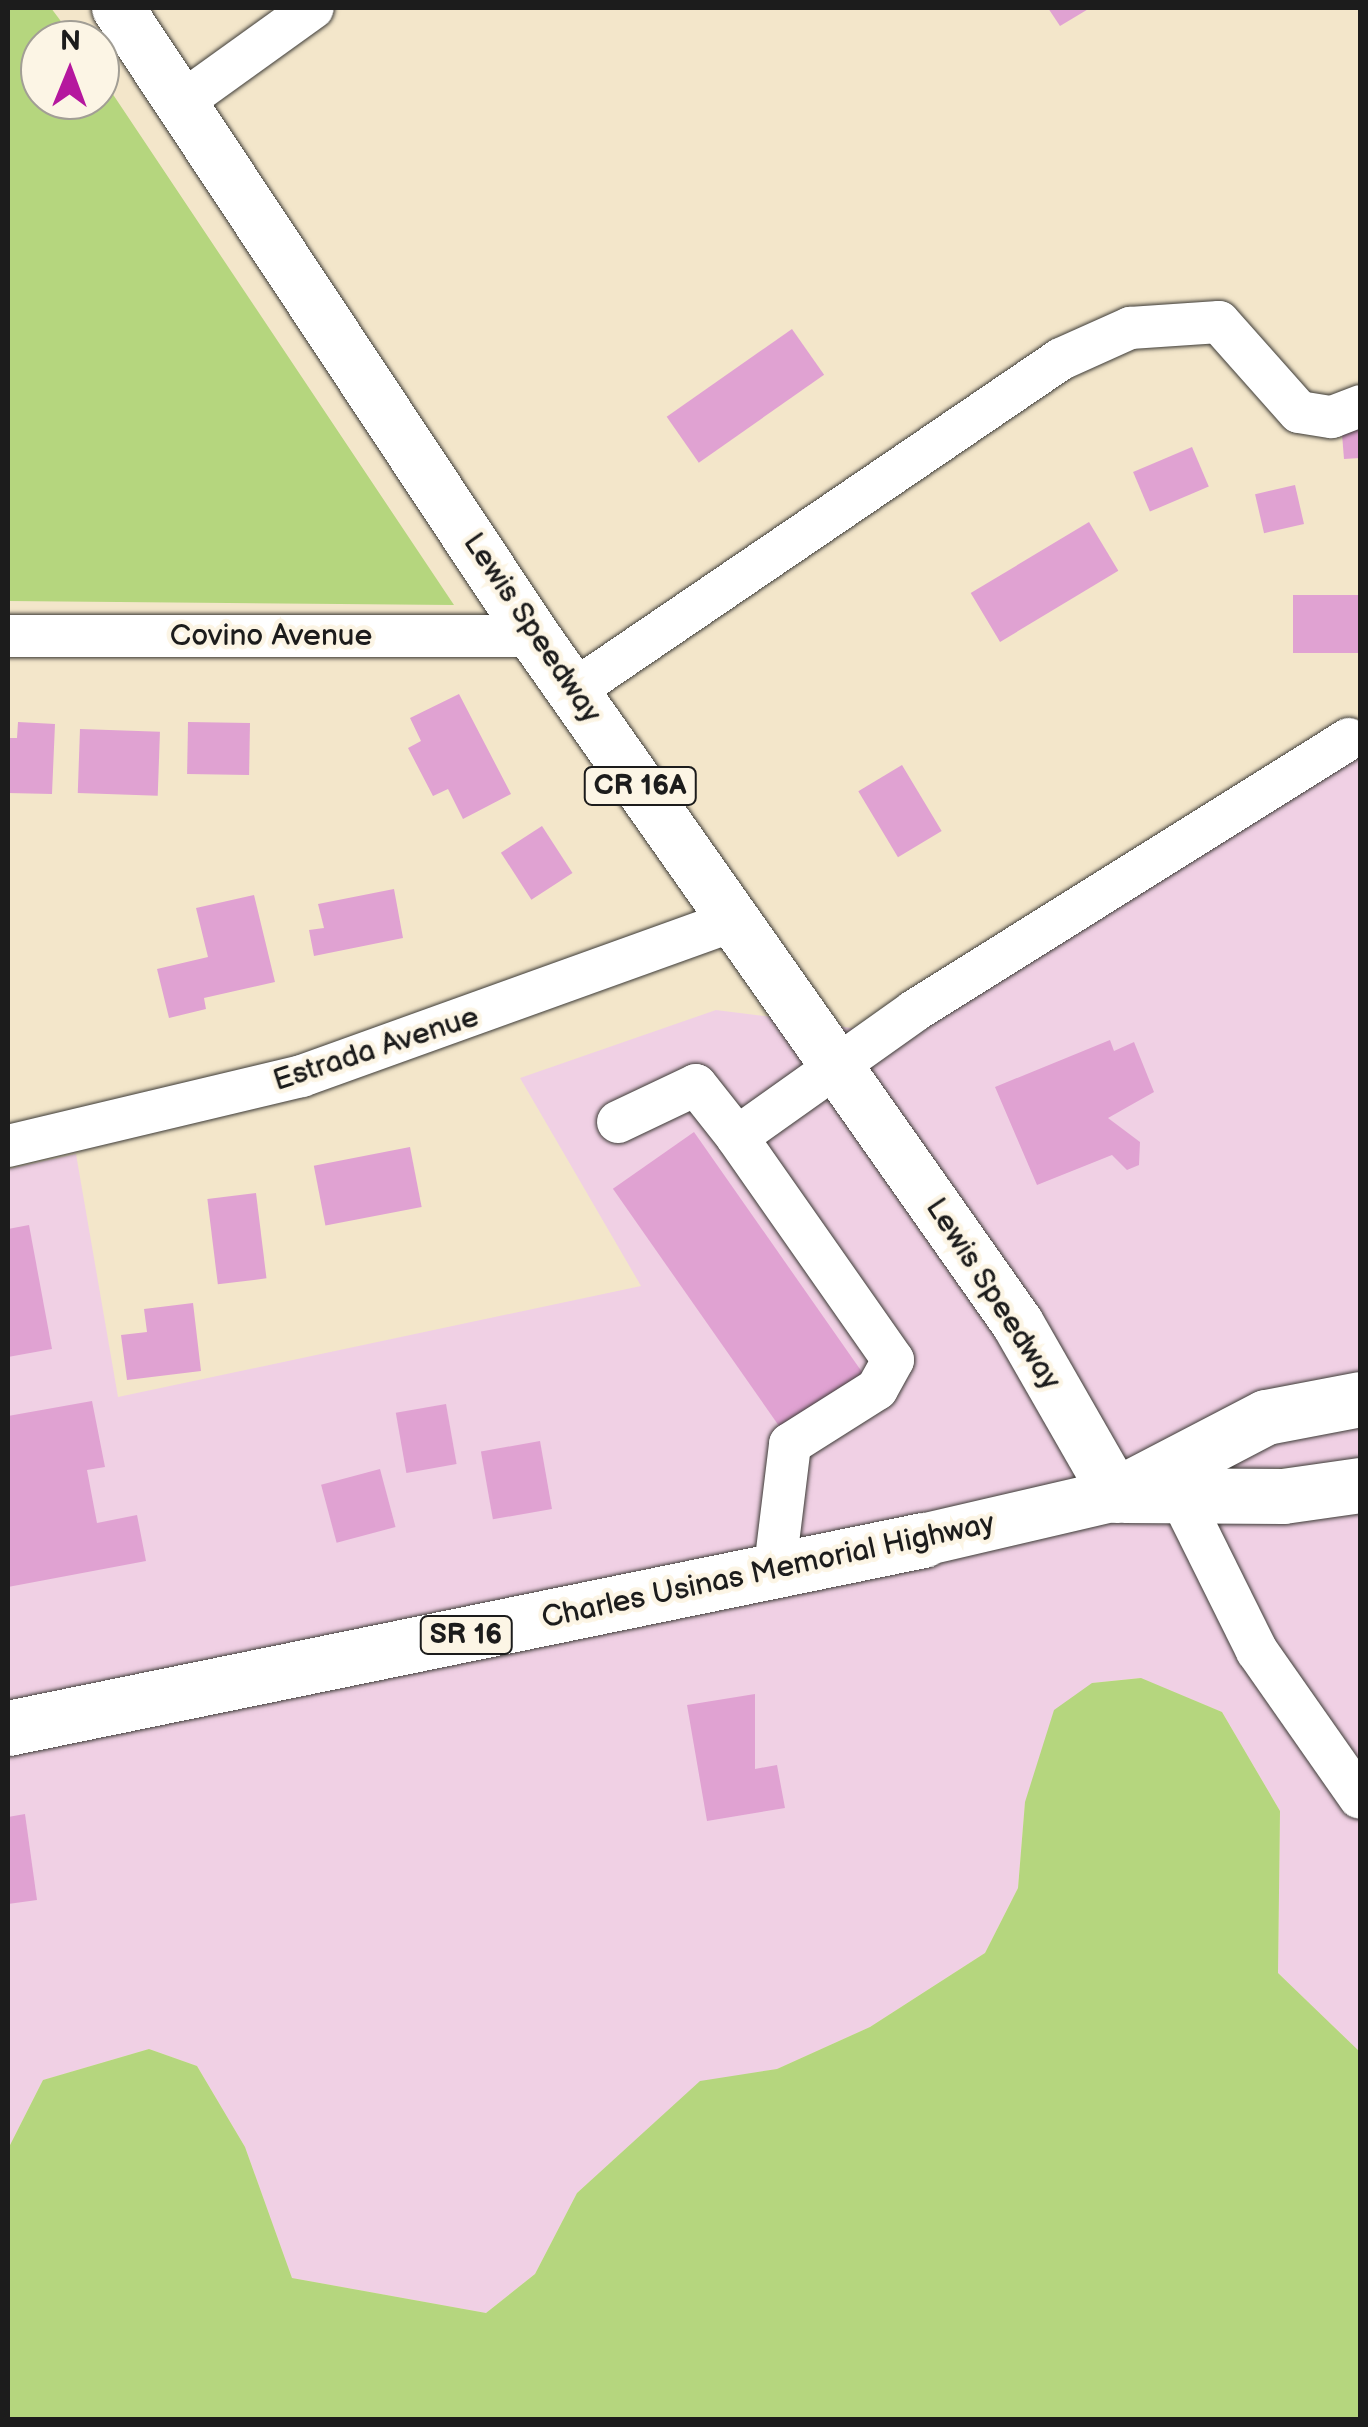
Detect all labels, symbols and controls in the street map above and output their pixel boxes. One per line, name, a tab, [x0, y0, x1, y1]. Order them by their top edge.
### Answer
north arrow	[20, 20, 120, 120]
text: N	[60, 25, 81, 58]
street label: Lewis Speedway	[455, 526, 609, 730]
street label: Covino Avenue	[170, 618, 372, 654]
road number: CR 16A	[582, 763, 698, 809]
street label: Estrada Avenue	[269, 999, 483, 1099]
street label: Lewis Speedway	[917, 1191, 1069, 1397]
street label: Charles Usinas Memorial Highway	[538, 1505, 998, 1637]
road number: SR 16	[418, 1612, 514, 1658]

